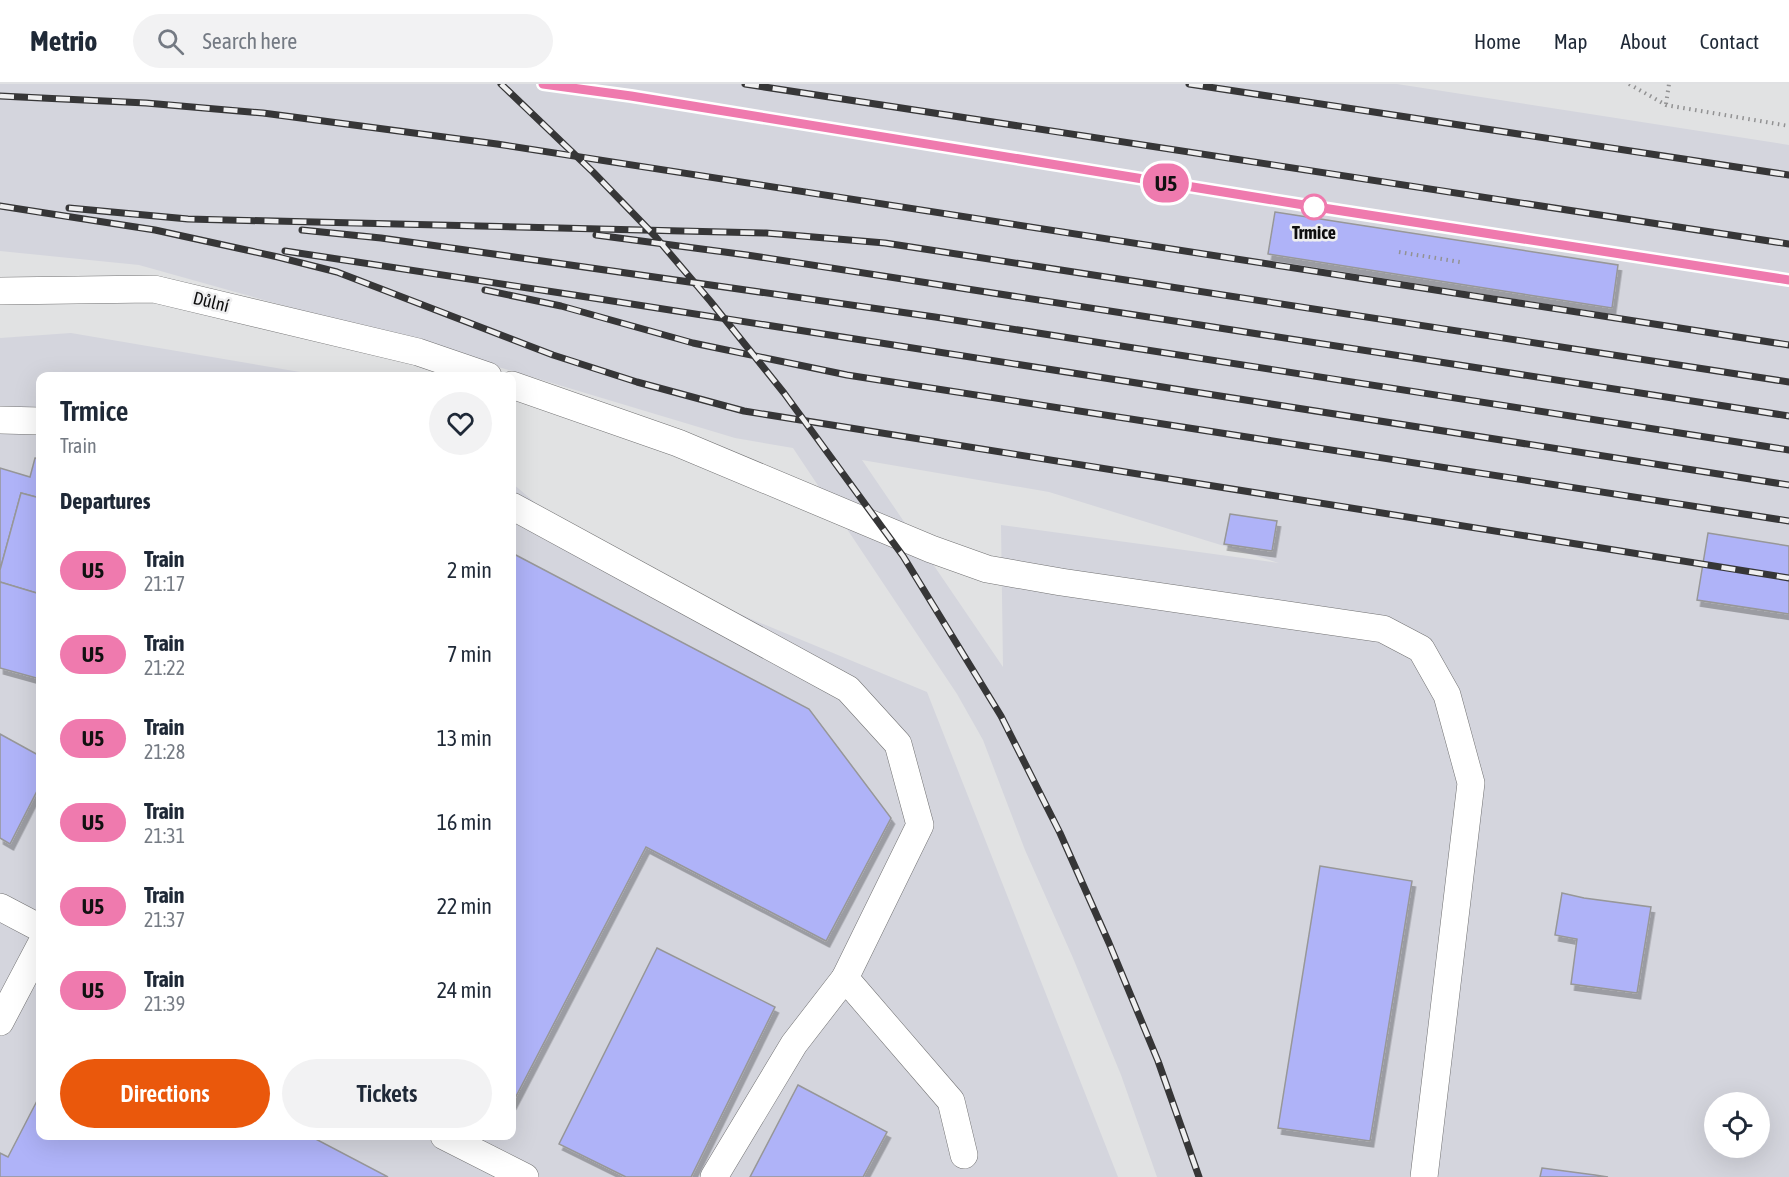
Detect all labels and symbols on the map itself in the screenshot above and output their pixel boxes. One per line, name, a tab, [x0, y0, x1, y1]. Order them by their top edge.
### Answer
line badge: U5	[1139, 164, 1193, 202]
marker: Trmice	[1301, 194, 1327, 220]
place label: Trmice	[1292, 222, 1336, 243]
street label: Důlní	[191, 287, 231, 316]

